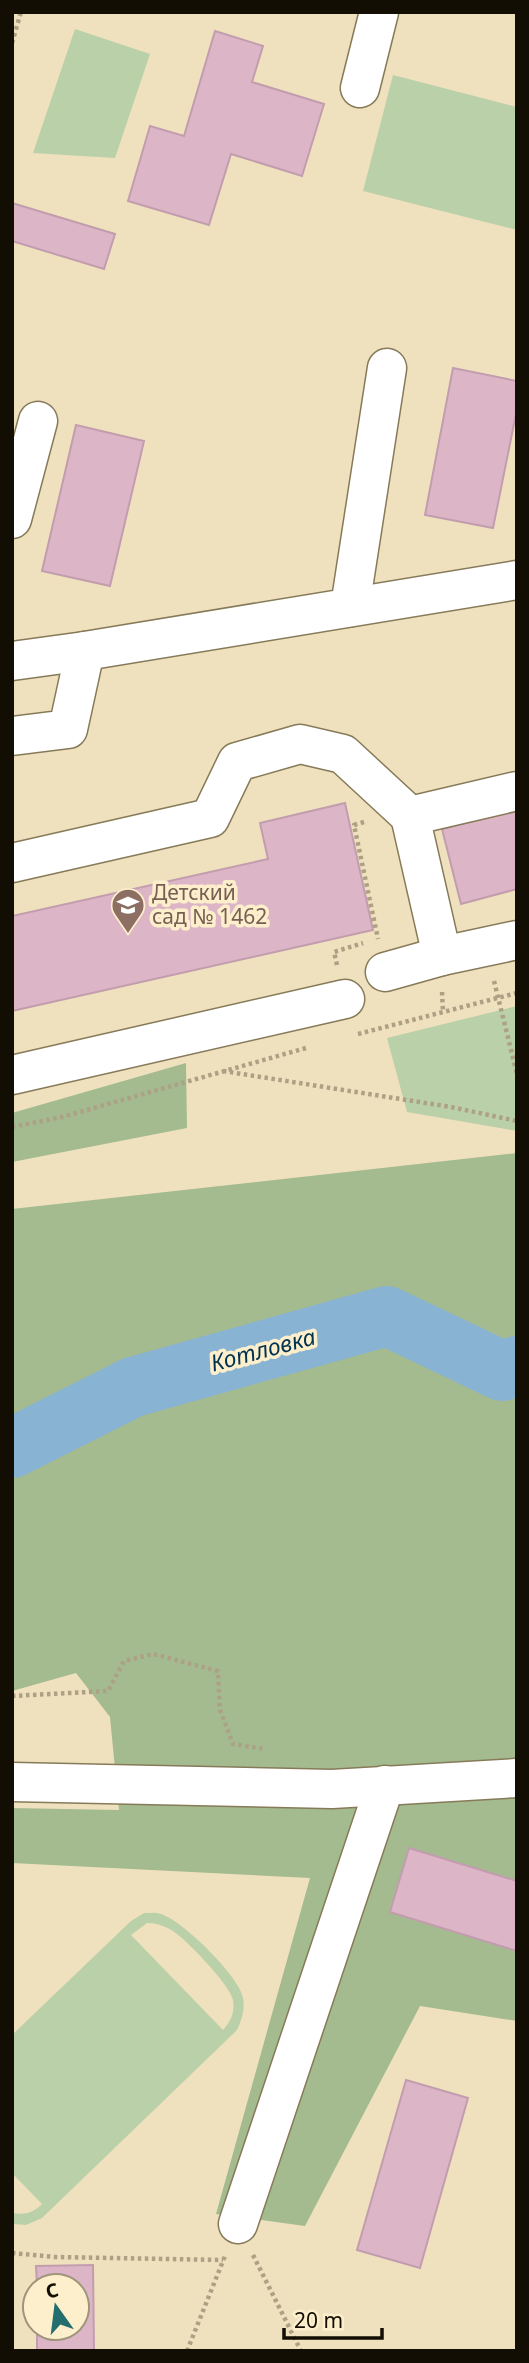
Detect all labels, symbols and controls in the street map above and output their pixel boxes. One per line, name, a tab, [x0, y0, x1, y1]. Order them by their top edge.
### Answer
place label: Детский сад № 1462	[152, 878, 267, 930]
school or university icon: Детский сад № 1462	[109, 886, 147, 935]
water label: Котловка	[207, 1320, 319, 1378]
north arrow	[21, 2272, 91, 2342]
text: С	[43, 2276, 61, 2305]
scale bar	[284, 2296, 382, 2340]
text: 20 m	[294, 2306, 343, 2334]

